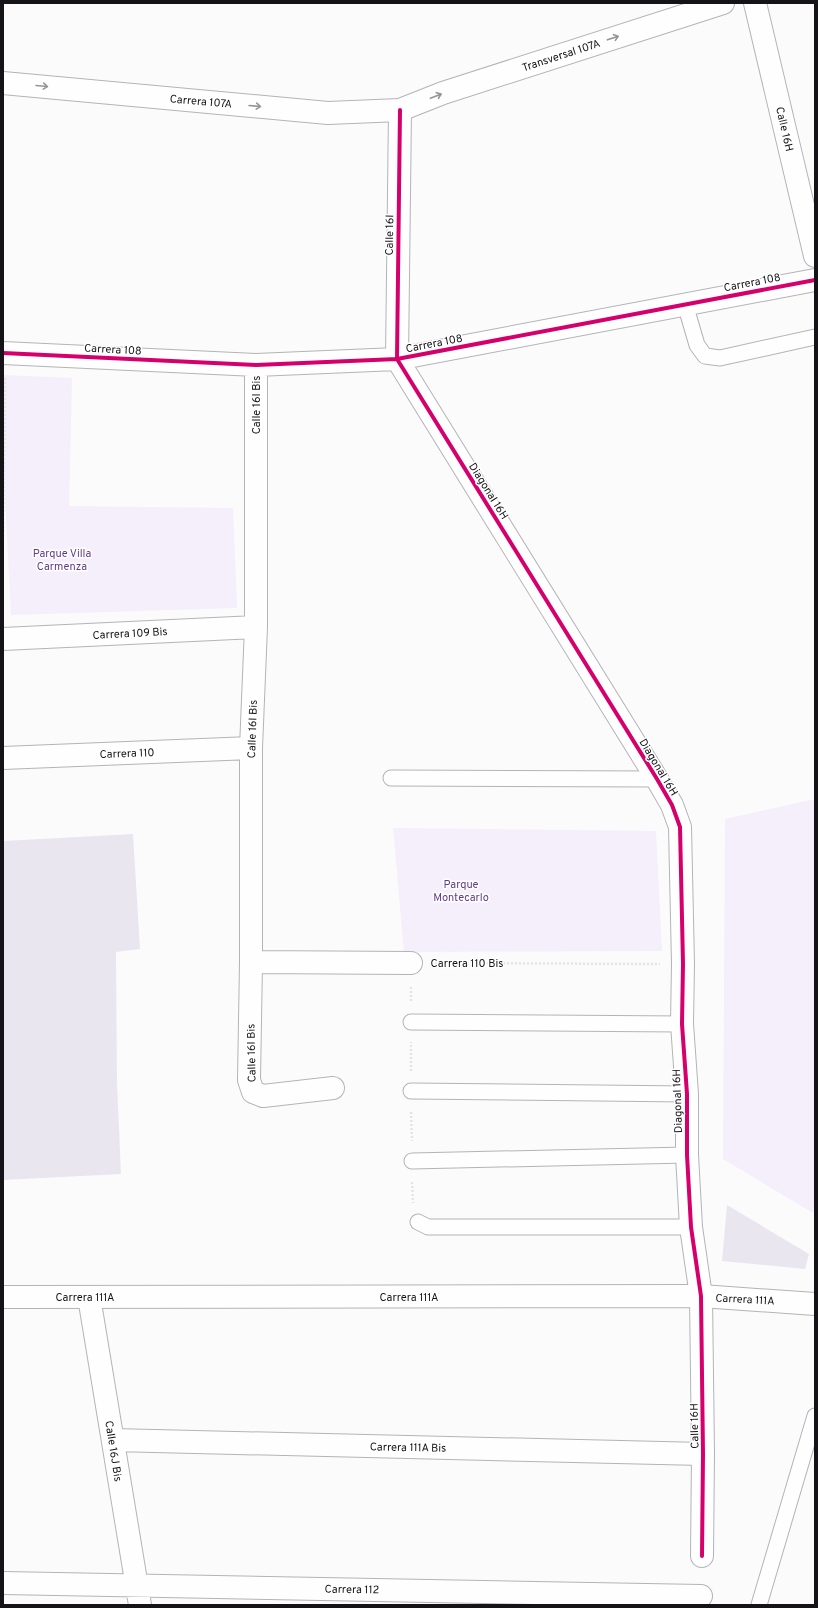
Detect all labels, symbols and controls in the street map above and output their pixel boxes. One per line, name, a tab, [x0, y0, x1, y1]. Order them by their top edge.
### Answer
one-way arrow	[606, 34, 619, 41]
street label: Transversal 107A	[520, 37, 602, 75]
one-way arrow	[35, 83, 48, 90]
one-way arrow	[429, 91, 441, 99]
street label: Carrera 107A	[169, 92, 233, 112]
one-way arrow	[248, 102, 261, 110]
street label: Calle 16H	[772, 105, 796, 153]
street label: Calle 16I	[383, 214, 397, 256]
street label: Carrera 108	[723, 271, 782, 295]
street label: Carrera 108	[405, 332, 464, 356]
street label: Carrera 108	[84, 342, 142, 358]
street label: Calle 16I Bis	[250, 376, 264, 434]
street label: Diagonal 16H	[465, 461, 511, 523]
park label: Parque Villa Carmenza	[33, 547, 91, 574]
street label: Carrera 109 Bis	[92, 625, 168, 643]
street label: Calle 16I Bis	[245, 699, 261, 759]
street label: Diagonal 16H	[636, 736, 681, 799]
street label: Carrera 110	[99, 746, 155, 762]
park label: Parque Montecarlo	[433, 878, 489, 905]
street label: Carrera 110 Bis	[431, 957, 503, 971]
street label: Calle 16I Bis	[244, 1024, 260, 1082]
street label: Diagonal 16H	[670, 1069, 686, 1133]
street label: Carrera 111A	[55, 1291, 115, 1305]
street label: Carrera 111A	[379, 1291, 439, 1305]
street label: Carrera 111A	[715, 1291, 775, 1309]
street label: Calle 16H	[688, 1403, 702, 1449]
street label: Calle 16J Bis	[101, 1420, 125, 1483]
street label: Carrera 111A Bis	[370, 1440, 446, 1456]
street label: Carrera 112	[325, 1583, 379, 1597]

